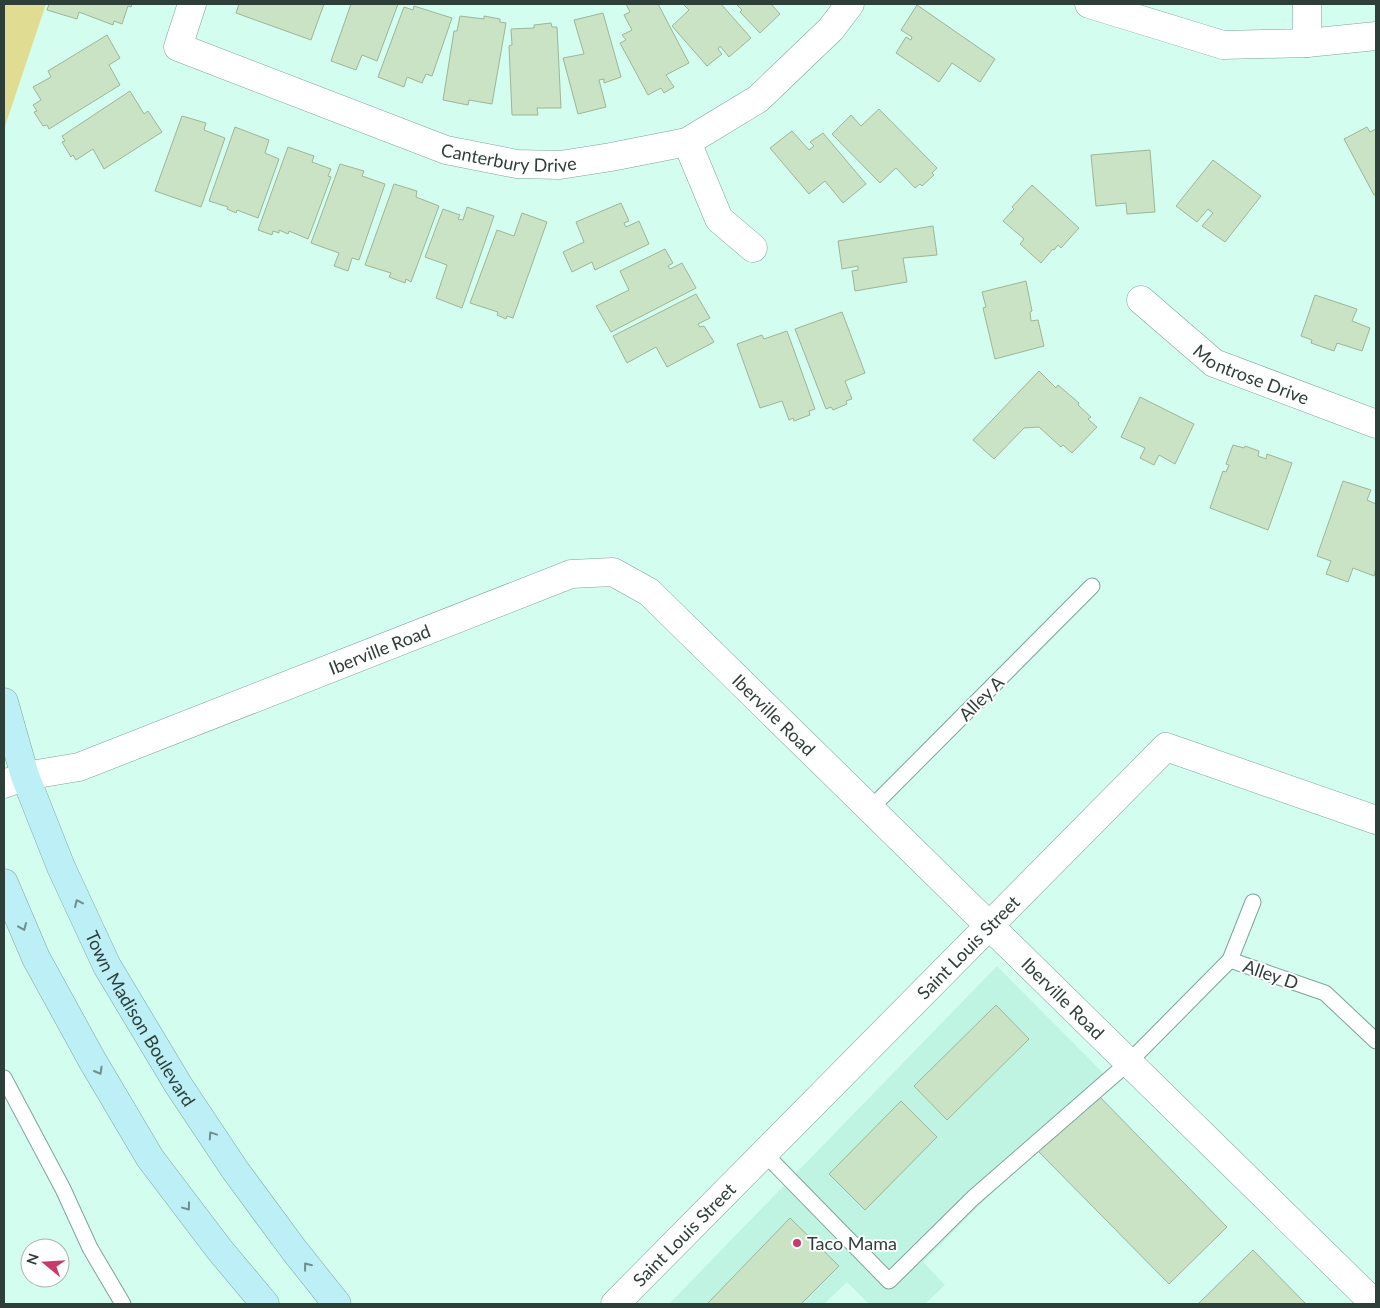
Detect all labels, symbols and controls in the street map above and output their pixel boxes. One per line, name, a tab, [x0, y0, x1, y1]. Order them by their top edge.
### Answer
street label: Canterbury Drive	[439, 138, 578, 176]
street label: Montrose Drive	[1189, 339, 1312, 409]
street label: Iberville Road	[326, 619, 433, 679]
street label: Iberville Road	[728, 669, 820, 760]
street label: Alley A	[954, 670, 1009, 725]
street label: Saint Louis Street	[912, 890, 1024, 1004]
one-way arrow	[74, 899, 84, 908]
one-way arrow	[16, 922, 27, 931]
street label: Town Madison Boulevard	[81, 927, 200, 1110]
street label: Iberville Road	[1017, 953, 1109, 1044]
street label: Alley D	[1240, 954, 1302, 994]
one-way arrow	[92, 1065, 102, 1074]
one-way arrow	[209, 1131, 218, 1140]
street label: Saint Louis Street	[628, 1178, 740, 1291]
one-way arrow	[181, 1201, 189, 1210]
place label: Taco Mama	[807, 1232, 897, 1254]
marker: Taco Mama	[791, 1237, 803, 1249]
north arrow	[20, 1238, 70, 1288]
text: N	[22, 1251, 42, 1267]
one-way arrow	[304, 1262, 313, 1272]

